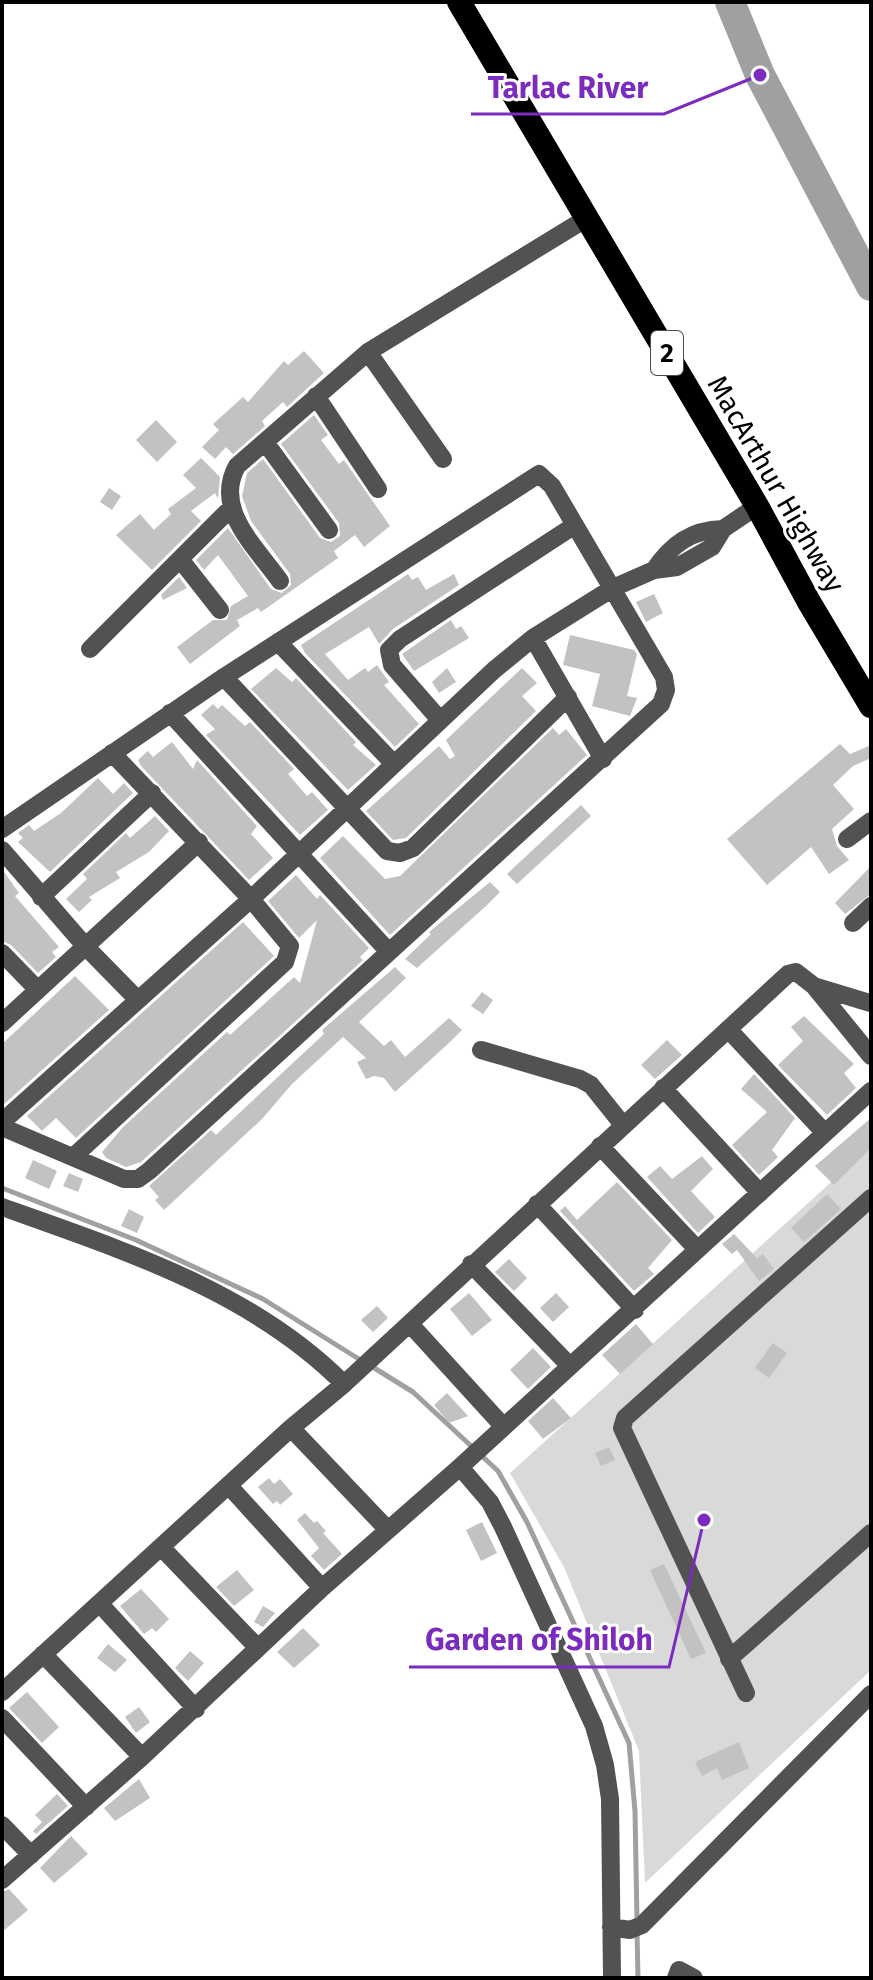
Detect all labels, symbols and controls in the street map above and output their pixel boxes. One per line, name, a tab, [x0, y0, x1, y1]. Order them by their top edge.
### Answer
callout: Tarlac River	[471, 60, 664, 114]
text: Tarlac River	[488, 70, 649, 106]
road number: 2	[651, 331, 683, 375]
street label: MacArthur Highway	[701, 370, 852, 598]
callout: Garden of Shiloh	[409, 1613, 669, 1667]
text: Garden of Shiloh	[425, 1622, 653, 1658]

